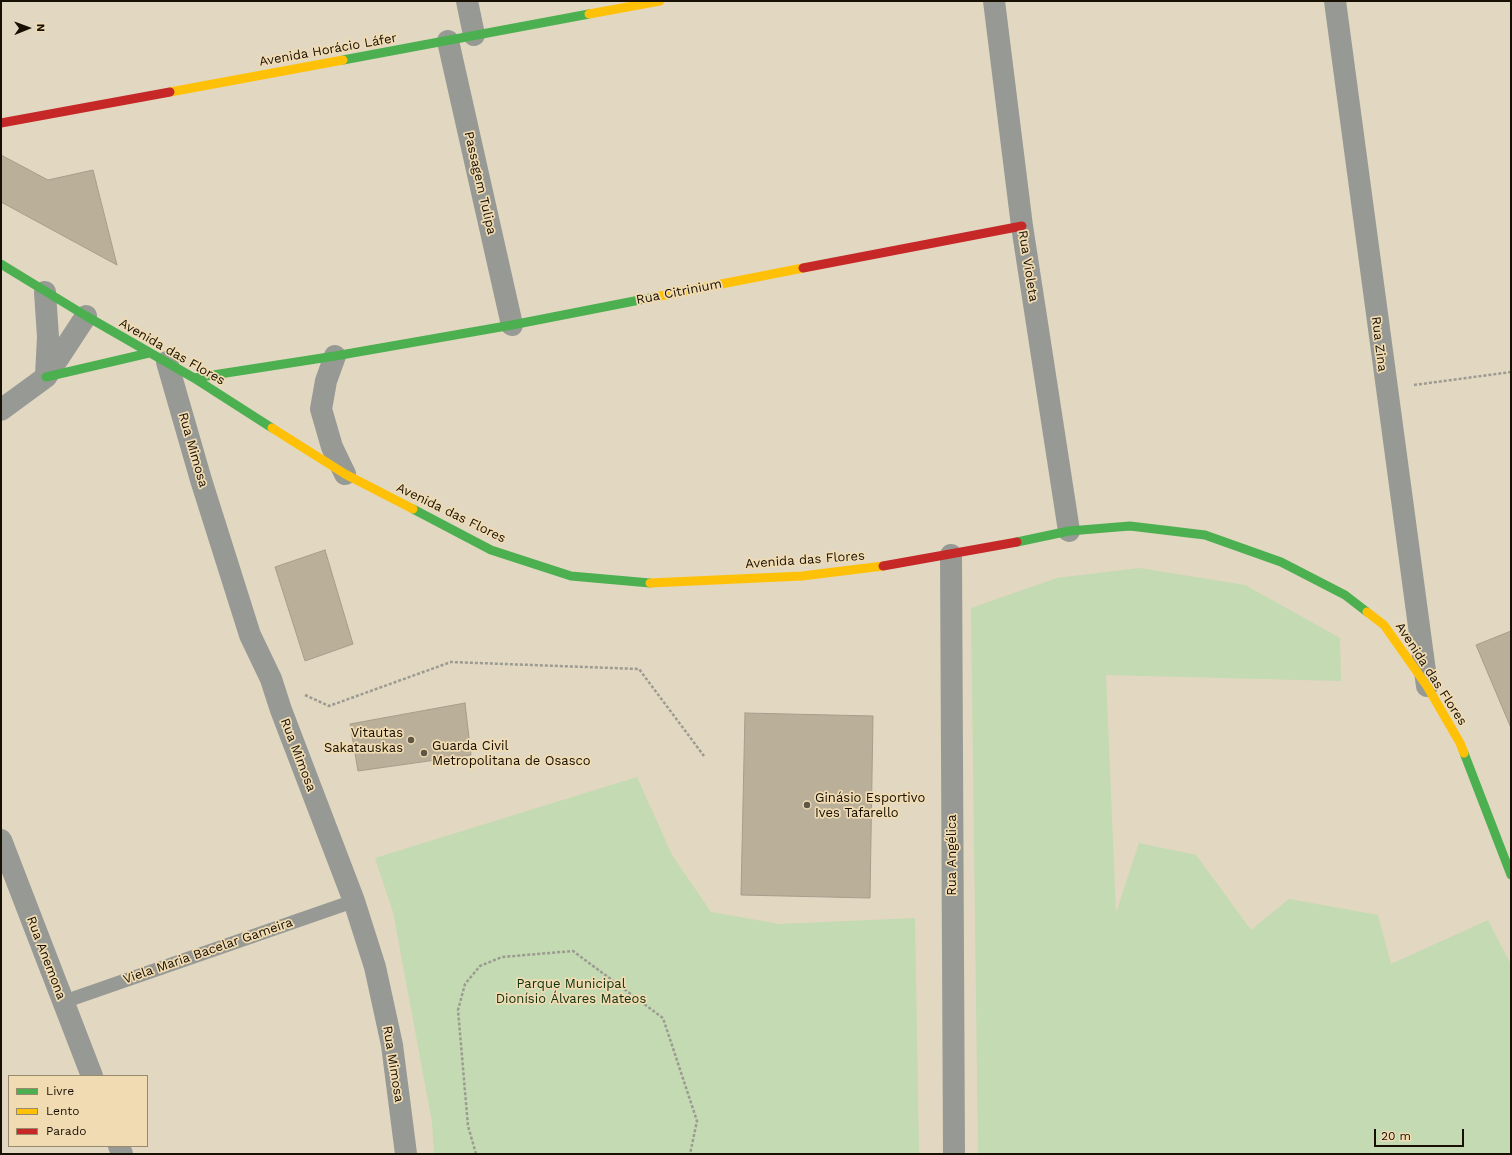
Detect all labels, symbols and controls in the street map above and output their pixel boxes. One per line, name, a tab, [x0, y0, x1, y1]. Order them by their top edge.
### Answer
north arrow	[8, 8, 48, 48]
text: N	[34, 24, 47, 32]
street label: Avenida Horácio Láfer	[258, 30, 398, 70]
street label: Passagem Tulipa	[461, 130, 499, 236]
street label: Rua Violeta	[1015, 229, 1041, 303]
street label: Rua Citrinium	[635, 276, 723, 308]
street label: Avenida das Flores	[116, 315, 228, 389]
street label: Rua Zina	[1368, 316, 1390, 372]
street label: Rua Mimosa	[175, 411, 211, 489]
street label: Avenida das Flores	[394, 480, 508, 546]
street label: Avenida das Flores	[745, 548, 865, 572]
street label: Avenida das Flores	[1392, 620, 1470, 728]
street label: Rua Mimosa	[277, 716, 319, 794]
place label: Vitautas Sakatauskas	[324, 725, 403, 756]
marker: Vitautas Sakatauskas	[406, 735, 416, 745]
place label: Guarda Civil Metropolitana de Osasco	[432, 738, 591, 769]
marker: Guarda Civil Metropolitana de Osasco	[419, 748, 429, 758]
place label: Ginásio Esportivo Ives Tafarello	[815, 790, 925, 821]
marker: Ginásio Esportivo Ives Tafarello	[802, 800, 812, 810]
street label: Rua Angélica	[944, 814, 960, 896]
street label: Rua Anemona	[23, 914, 69, 1002]
street label: Viela Maria Bacelar Gameira	[121, 915, 295, 987]
park label: Parque Municipal Dionísio Álvares Mateos	[496, 976, 646, 1007]
street label: Rua Mimosa	[379, 1025, 407, 1103]
legend	[8, 1075, 148, 1147]
text: Livre	[46, 1084, 74, 1098]
text: Lento	[46, 1104, 80, 1118]
scale bar	[1376, 1121, 1466, 1147]
text: Parado	[46, 1124, 86, 1138]
text: 20 m	[1381, 1129, 1411, 1143]

